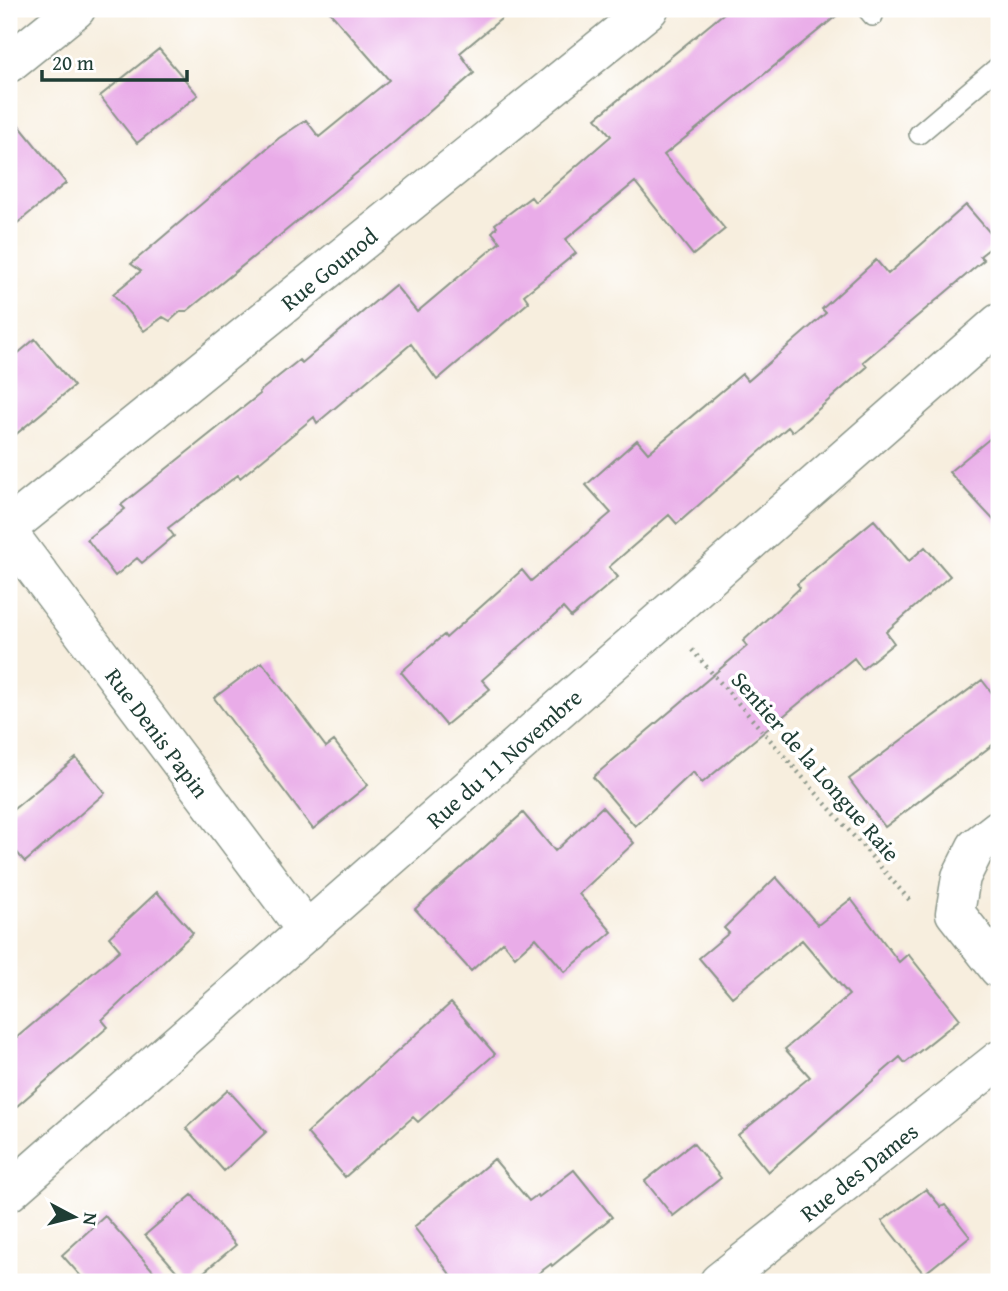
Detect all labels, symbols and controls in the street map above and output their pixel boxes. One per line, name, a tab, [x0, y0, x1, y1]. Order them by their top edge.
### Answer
scale bar	[42, 38, 187, 82]
text: 20 m	[52, 47, 94, 78]
street label: Rue Gounod	[273, 219, 385, 318]
street label: Rue Denis Papin	[98, 660, 218, 804]
street label: Sentier de la Longue Raie	[724, 664, 908, 868]
street label: Rue du 11 Novembre	[418, 680, 589, 835]
street label: Rue des Dames	[792, 1114, 925, 1229]
north arrow	[38, 1182, 108, 1252]
text: N	[76, 1211, 106, 1227]

